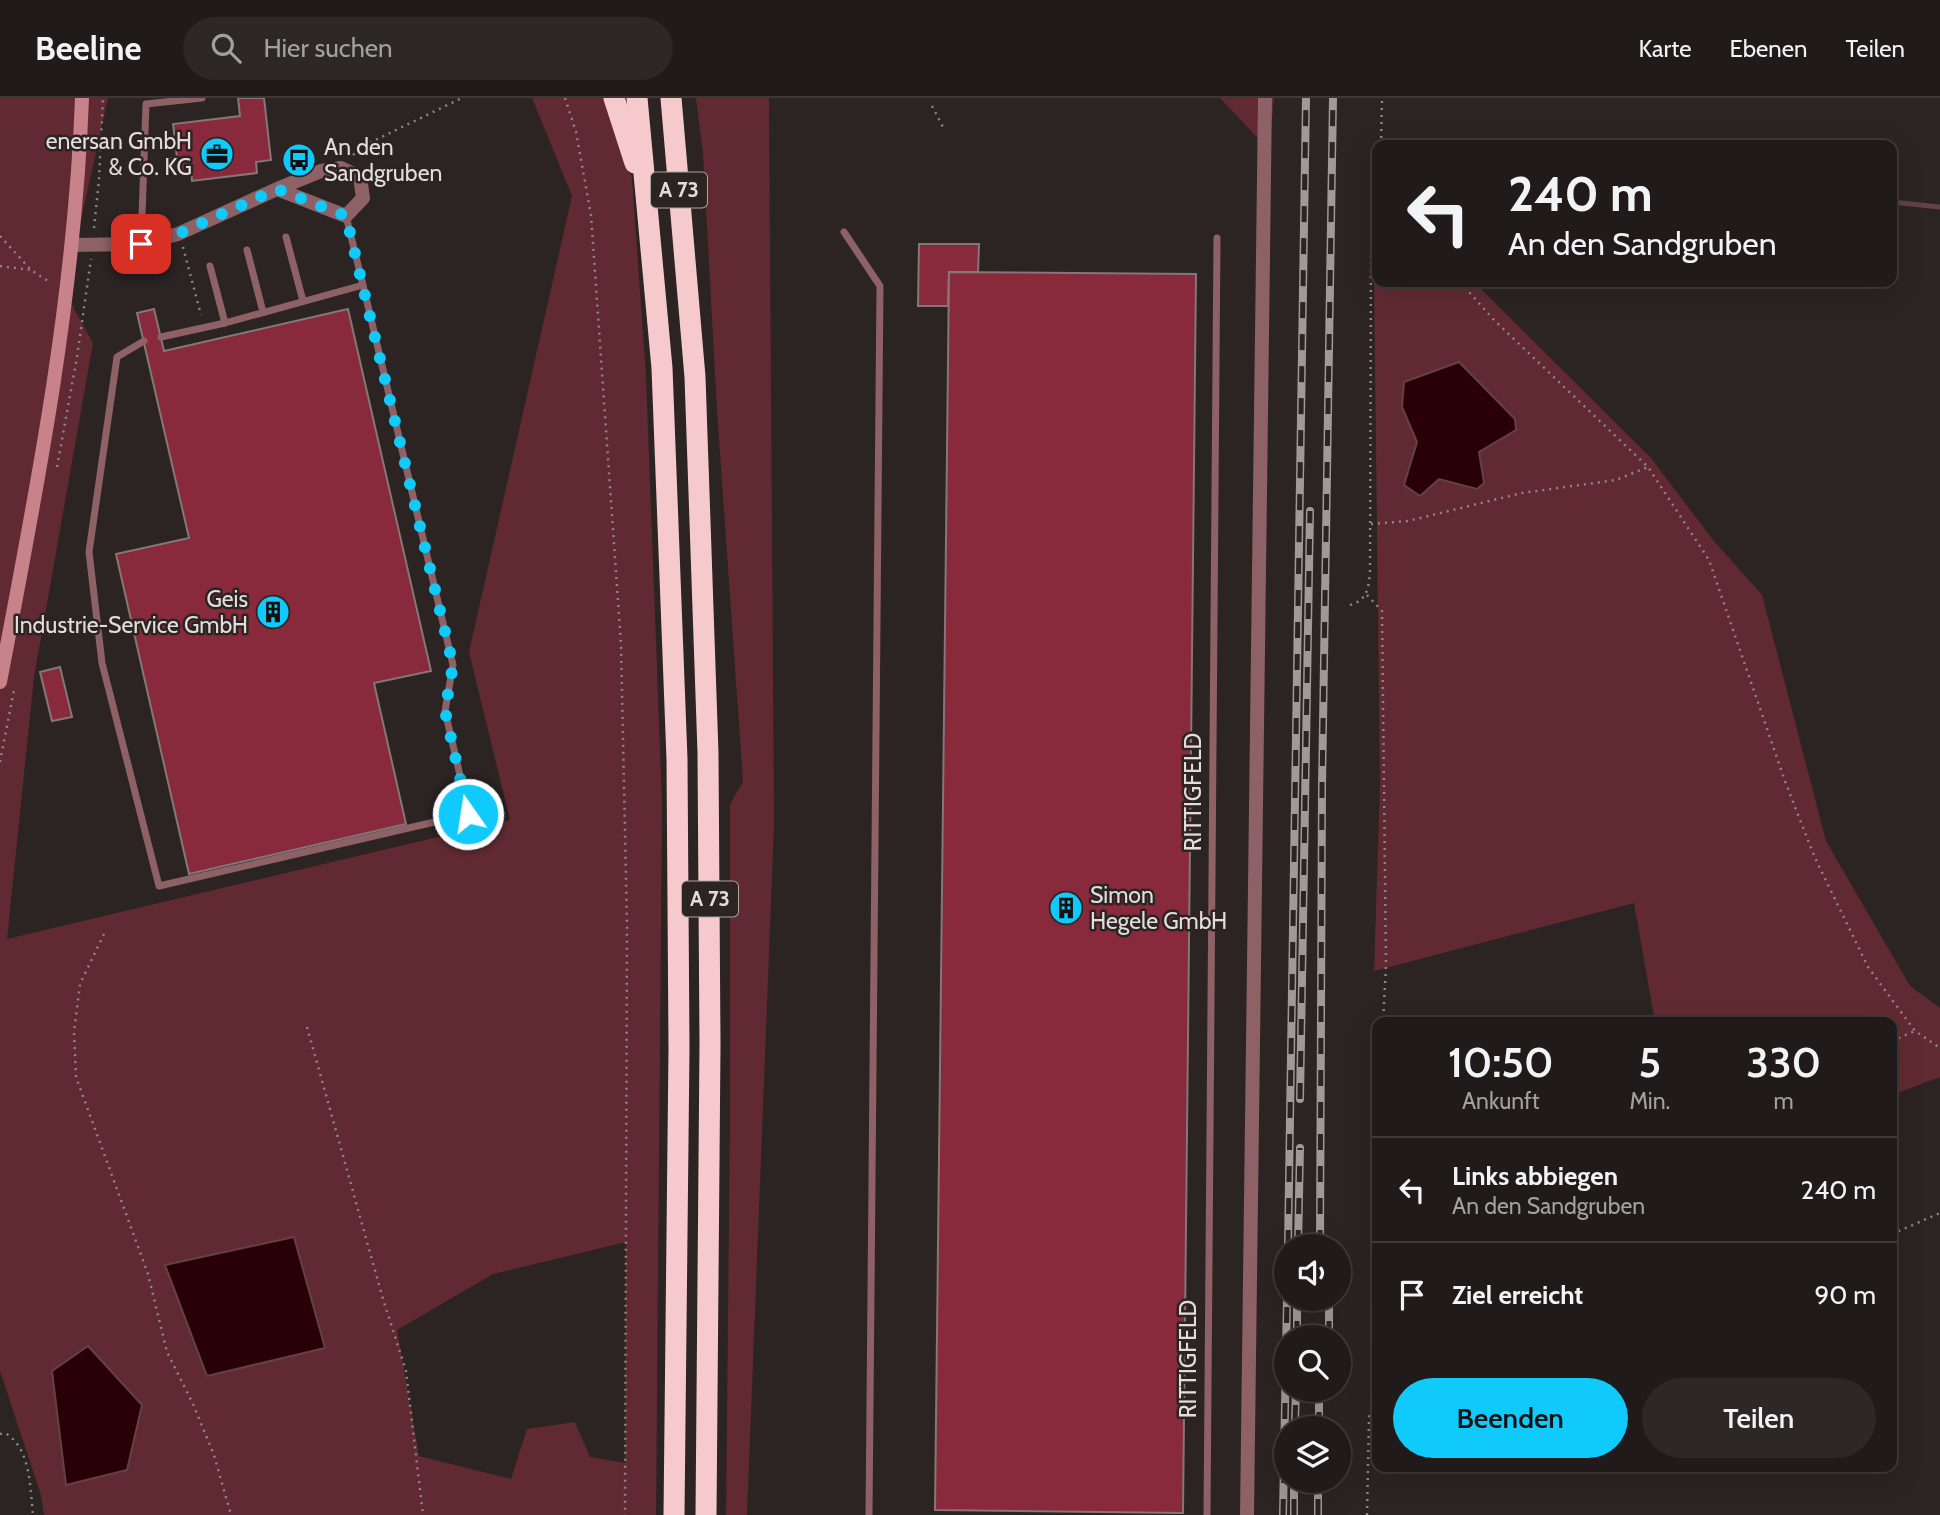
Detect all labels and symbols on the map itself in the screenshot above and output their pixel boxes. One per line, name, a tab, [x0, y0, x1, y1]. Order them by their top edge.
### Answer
place label: enersan GmbH & Co. KG	[46, 127, 192, 181]
place label: An den Sandgruben	[324, 133, 442, 187]
office icon: enersan GmbH & Co. KG	[198, 135, 236, 173]
bus stop icon: An den Sandgruben	[280, 141, 318, 179]
road number: A 73	[651, 172, 707, 208]
pin	[111, 214, 171, 274]
place label: Geis Industrie-Service GmbH	[14, 585, 248, 639]
building icon: Geis Industrie-Service GmbH	[254, 593, 292, 631]
street label: RITTIGFELD	[1179, 733, 1207, 851]
position arrow	[431, 777, 505, 851]
place label: Simon Hegele GmbH	[1090, 881, 1227, 935]
road number: A 73	[682, 882, 738, 916]
building icon: Simon Hegele GmbH	[1047, 889, 1085, 927]
street label: RITTIGFELD	[1174, 1300, 1202, 1418]

